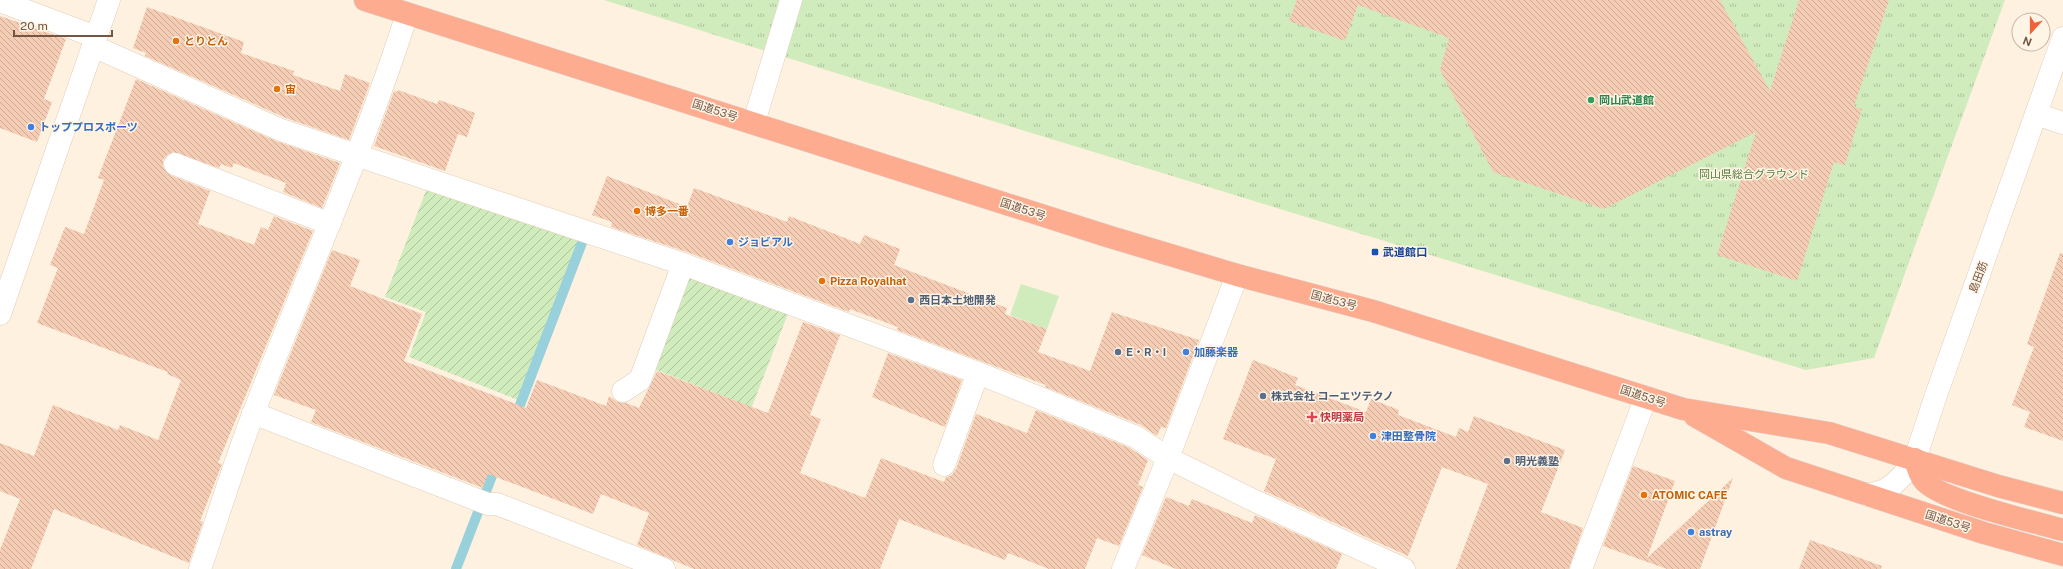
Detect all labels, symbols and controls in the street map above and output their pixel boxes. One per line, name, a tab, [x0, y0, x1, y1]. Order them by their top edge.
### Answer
scale bar	[14, 12, 112, 38]
north arrow	[2011, 12, 2051, 52]
text: 20 m	[20, 19, 48, 33]
text: N	[2021, 34, 2034, 48]
place label: とりとん	[184, 35, 228, 47]
marker: とりとん	[171, 36, 181, 46]
place label: 宙	[285, 83, 296, 95]
marker: 宙	[272, 84, 282, 94]
place label: 岡山武道館	[1599, 94, 1654, 106]
marker: 岡山武道館	[1586, 95, 1596, 105]
street label: 国道53号	[691, 97, 739, 123]
place label: トッププロスポーツ	[39, 121, 138, 133]
marker: トッププロスポーツ	[26, 122, 36, 132]
park label: 岡山県総合グラウンド	[1699, 168, 1809, 180]
street label: 国道53号	[999, 196, 1047, 222]
place label: 博多一番	[645, 205, 689, 217]
marker: 博多一番	[632, 206, 642, 216]
place label: ジョビアル	[738, 236, 793, 248]
marker: ジョビアル	[725, 237, 735, 247]
place label: 武道館口	[1383, 246, 1427, 258]
marker: 武道館口	[1370, 247, 1380, 257]
street label: 島田筋	[1967, 259, 1989, 295]
place label: Pizza Royalhat	[830, 275, 907, 287]
marker: Pizza Royalhat	[817, 276, 827, 286]
street label: 国道53号	[1310, 288, 1358, 312]
place label: 西日本土地開発	[919, 294, 996, 306]
marker: 西日本土地開発	[906, 295, 916, 305]
place label: E・R・I	[1126, 346, 1166, 358]
place label: 加藤楽器	[1194, 346, 1239, 358]
marker: E・R・I	[1113, 347, 1123, 357]
marker: 加藤楽器	[1181, 347, 1191, 357]
street label: 国道53号	[1619, 383, 1667, 409]
place label: 株式会社 コーエツテクノ	[1271, 390, 1394, 402]
marker: 株式会社 コーエツテクノ	[1258, 391, 1268, 401]
place label: 快明薬局	[1320, 411, 1364, 423]
marker: 快明薬局	[1307, 412, 1317, 422]
place label: 津田整骨院	[1381, 430, 1436, 442]
marker: 津田整骨院	[1368, 431, 1378, 441]
place label: 明光義塾	[1515, 455, 1559, 467]
marker: 明光義塾	[1502, 456, 1512, 466]
place label: ATOMIC CAFE	[1652, 489, 1727, 501]
marker: ATOMIC CAFE	[1639, 490, 1649, 500]
street label: 国道53号	[1924, 508, 1972, 534]
place label: astray	[1699, 526, 1733, 538]
marker: astray	[1686, 527, 1696, 537]

